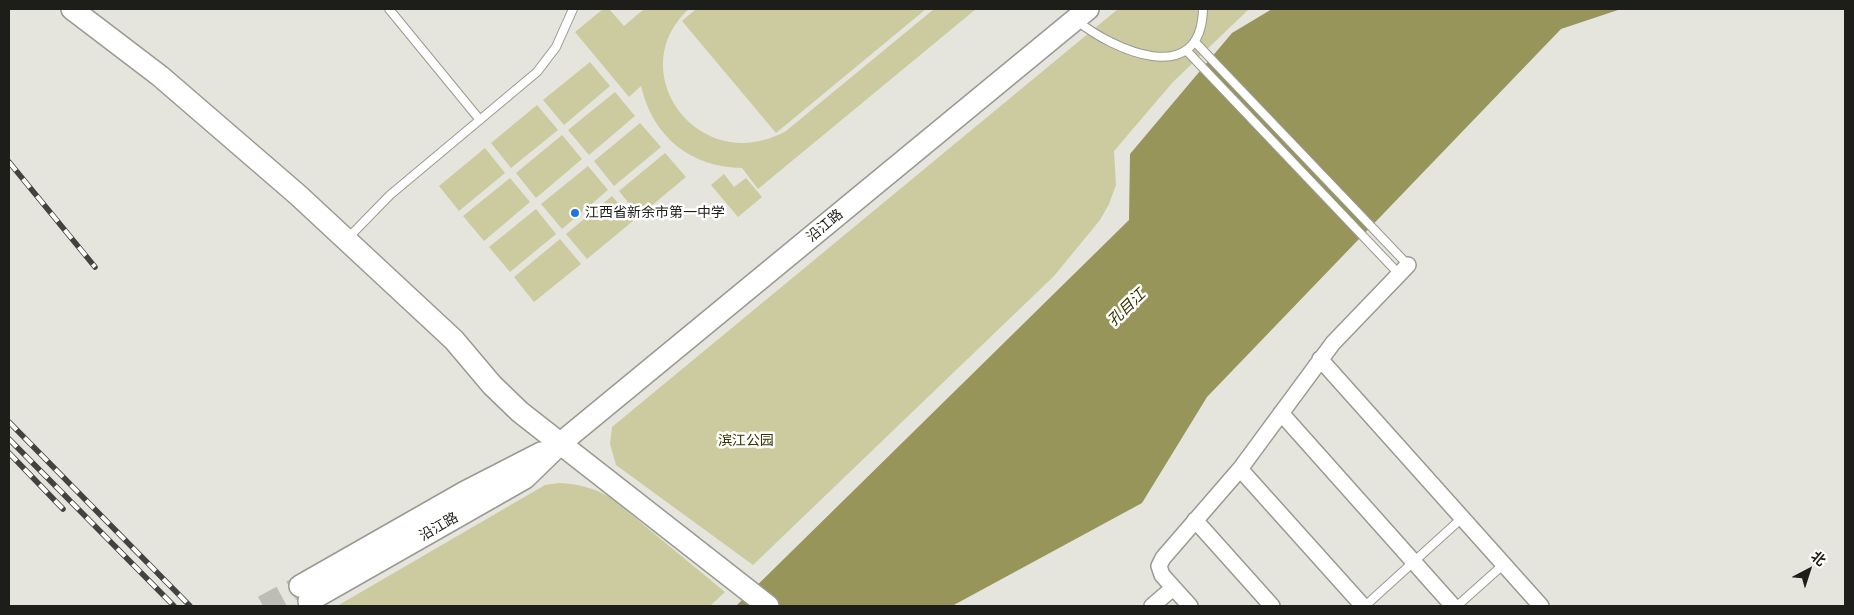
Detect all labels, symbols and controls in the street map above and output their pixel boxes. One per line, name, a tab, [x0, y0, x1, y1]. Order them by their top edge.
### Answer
place label: 江西省新余市第一中学	[585, 205, 725, 221]
street label: 沿江路	[804, 206, 846, 246]
marker: 江西省新余市第一中学	[569, 207, 581, 219]
water label: 孔目江	[1105, 286, 1149, 330]
park label: 滨江公园	[718, 433, 774, 449]
street label: 沿江路	[417, 509, 461, 545]
north arrow	[1784, 545, 1834, 595]
text: 北	[1807, 546, 1830, 570]

